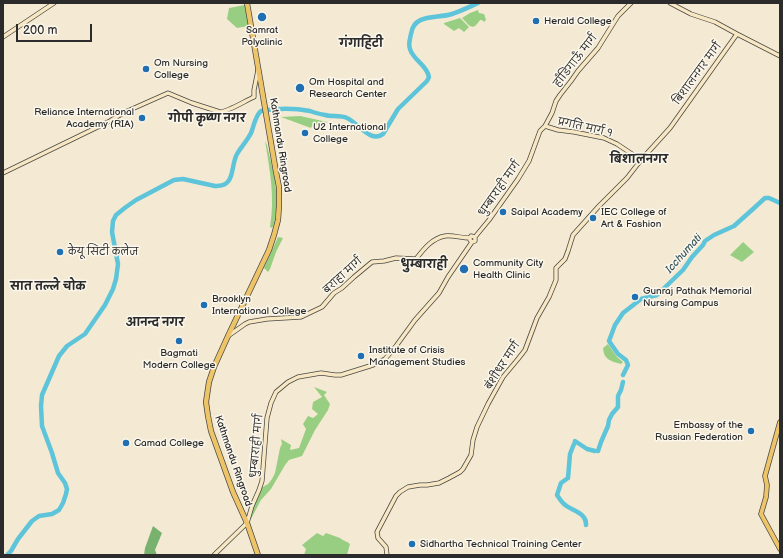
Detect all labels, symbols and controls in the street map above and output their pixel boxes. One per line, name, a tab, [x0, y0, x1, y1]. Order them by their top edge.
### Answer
marker: Samrat Polyclinic	[256, 11, 268, 23]
place label: Herald College	[544, 15, 612, 27]
scale bar	[18, 16, 94, 42]
marker: Herald College	[531, 16, 541, 26]
text: 200 m	[23, 23, 57, 38]
place label: Samrat Polyclinic	[241, 24, 283, 48]
street label: हाँडिगाऊँ मार्ग	[552, 32, 600, 90]
district label: गंगाहिटी	[339, 37, 383, 51]
street label: बिशालनगर मार्ग	[671, 41, 725, 107]
place label: Om Nursing College	[154, 57, 208, 80]
marker: Om Nursing College	[141, 64, 151, 74]
place label: Om Hospital and Research Center	[309, 76, 387, 100]
marker: Om Hospital and Research Center	[294, 82, 306, 94]
street label: Kathmandu Ringroad	[267, 97, 293, 193]
place label: Reliance International Academy (RIA)	[34, 106, 134, 130]
district label: गोपी कृष्ण नगर	[168, 112, 246, 126]
marker: Reliance International Academy (RIA)	[137, 113, 147, 123]
street label: प्रगति मार्ग १	[556, 116, 614, 140]
place label: U2 International College	[313, 121, 386, 144]
marker: U2 International College	[300, 128, 310, 138]
district label: बिशालनगर	[610, 153, 668, 167]
street label: धुम्बाराही मार्ग	[477, 159, 523, 219]
place label: Saipal Academy	[511, 206, 583, 218]
place label: IEC College of Art & Fashion	[601, 206, 667, 230]
marker: Saipal Academy	[498, 207, 508, 217]
marker: IEC College of Art & Fashion	[588, 213, 598, 223]
water label: Icchumati	[663, 232, 705, 276]
place label: केयू सिटी कलेज	[68, 246, 138, 258]
marker: केयू सिटी कलेज	[55, 247, 65, 257]
street label: बराहा मार्ग	[321, 255, 365, 297]
place label: Community City Health Clinic	[473, 257, 543, 280]
district label: धुम्बाराही	[401, 258, 447, 272]
marker: Community City Health Clinic	[458, 263, 470, 275]
district label: सात तल्ले चोक	[10, 280, 86, 294]
place label: Gunraj Pathak Memorial Nursing Campus	[643, 285, 752, 308]
marker: Gunraj Pathak Memorial Nursing Campus	[630, 292, 640, 302]
place label: Brooklyn International College	[212, 293, 306, 316]
marker: Brooklyn International College	[199, 300, 209, 310]
district label: आनन्द नगर	[126, 316, 184, 330]
marker: Bagmati Modern College	[174, 336, 184, 346]
street label: बंशीधर मार्ग	[483, 340, 523, 392]
place label: Institute of Crisis Management Studies	[369, 344, 466, 368]
place label: Bagmati Modern College	[143, 347, 215, 370]
marker: Institute of Crisis Management Studies	[356, 351, 366, 361]
street label: धुम्बाराही मार्ग	[248, 413, 266, 479]
street label: Kathmandu Ringroad	[212, 414, 254, 508]
place label: Embassy of the Russian Federation	[655, 419, 743, 442]
marker: Embassy of the Russian Federation	[746, 426, 756, 436]
place label: Camad College	[134, 437, 204, 449]
marker: Camad College	[121, 438, 131, 448]
place label: Sidhartha Technical Training Center	[420, 538, 582, 550]
marker: Sidhartha Technical Training Center	[407, 539, 417, 549]

